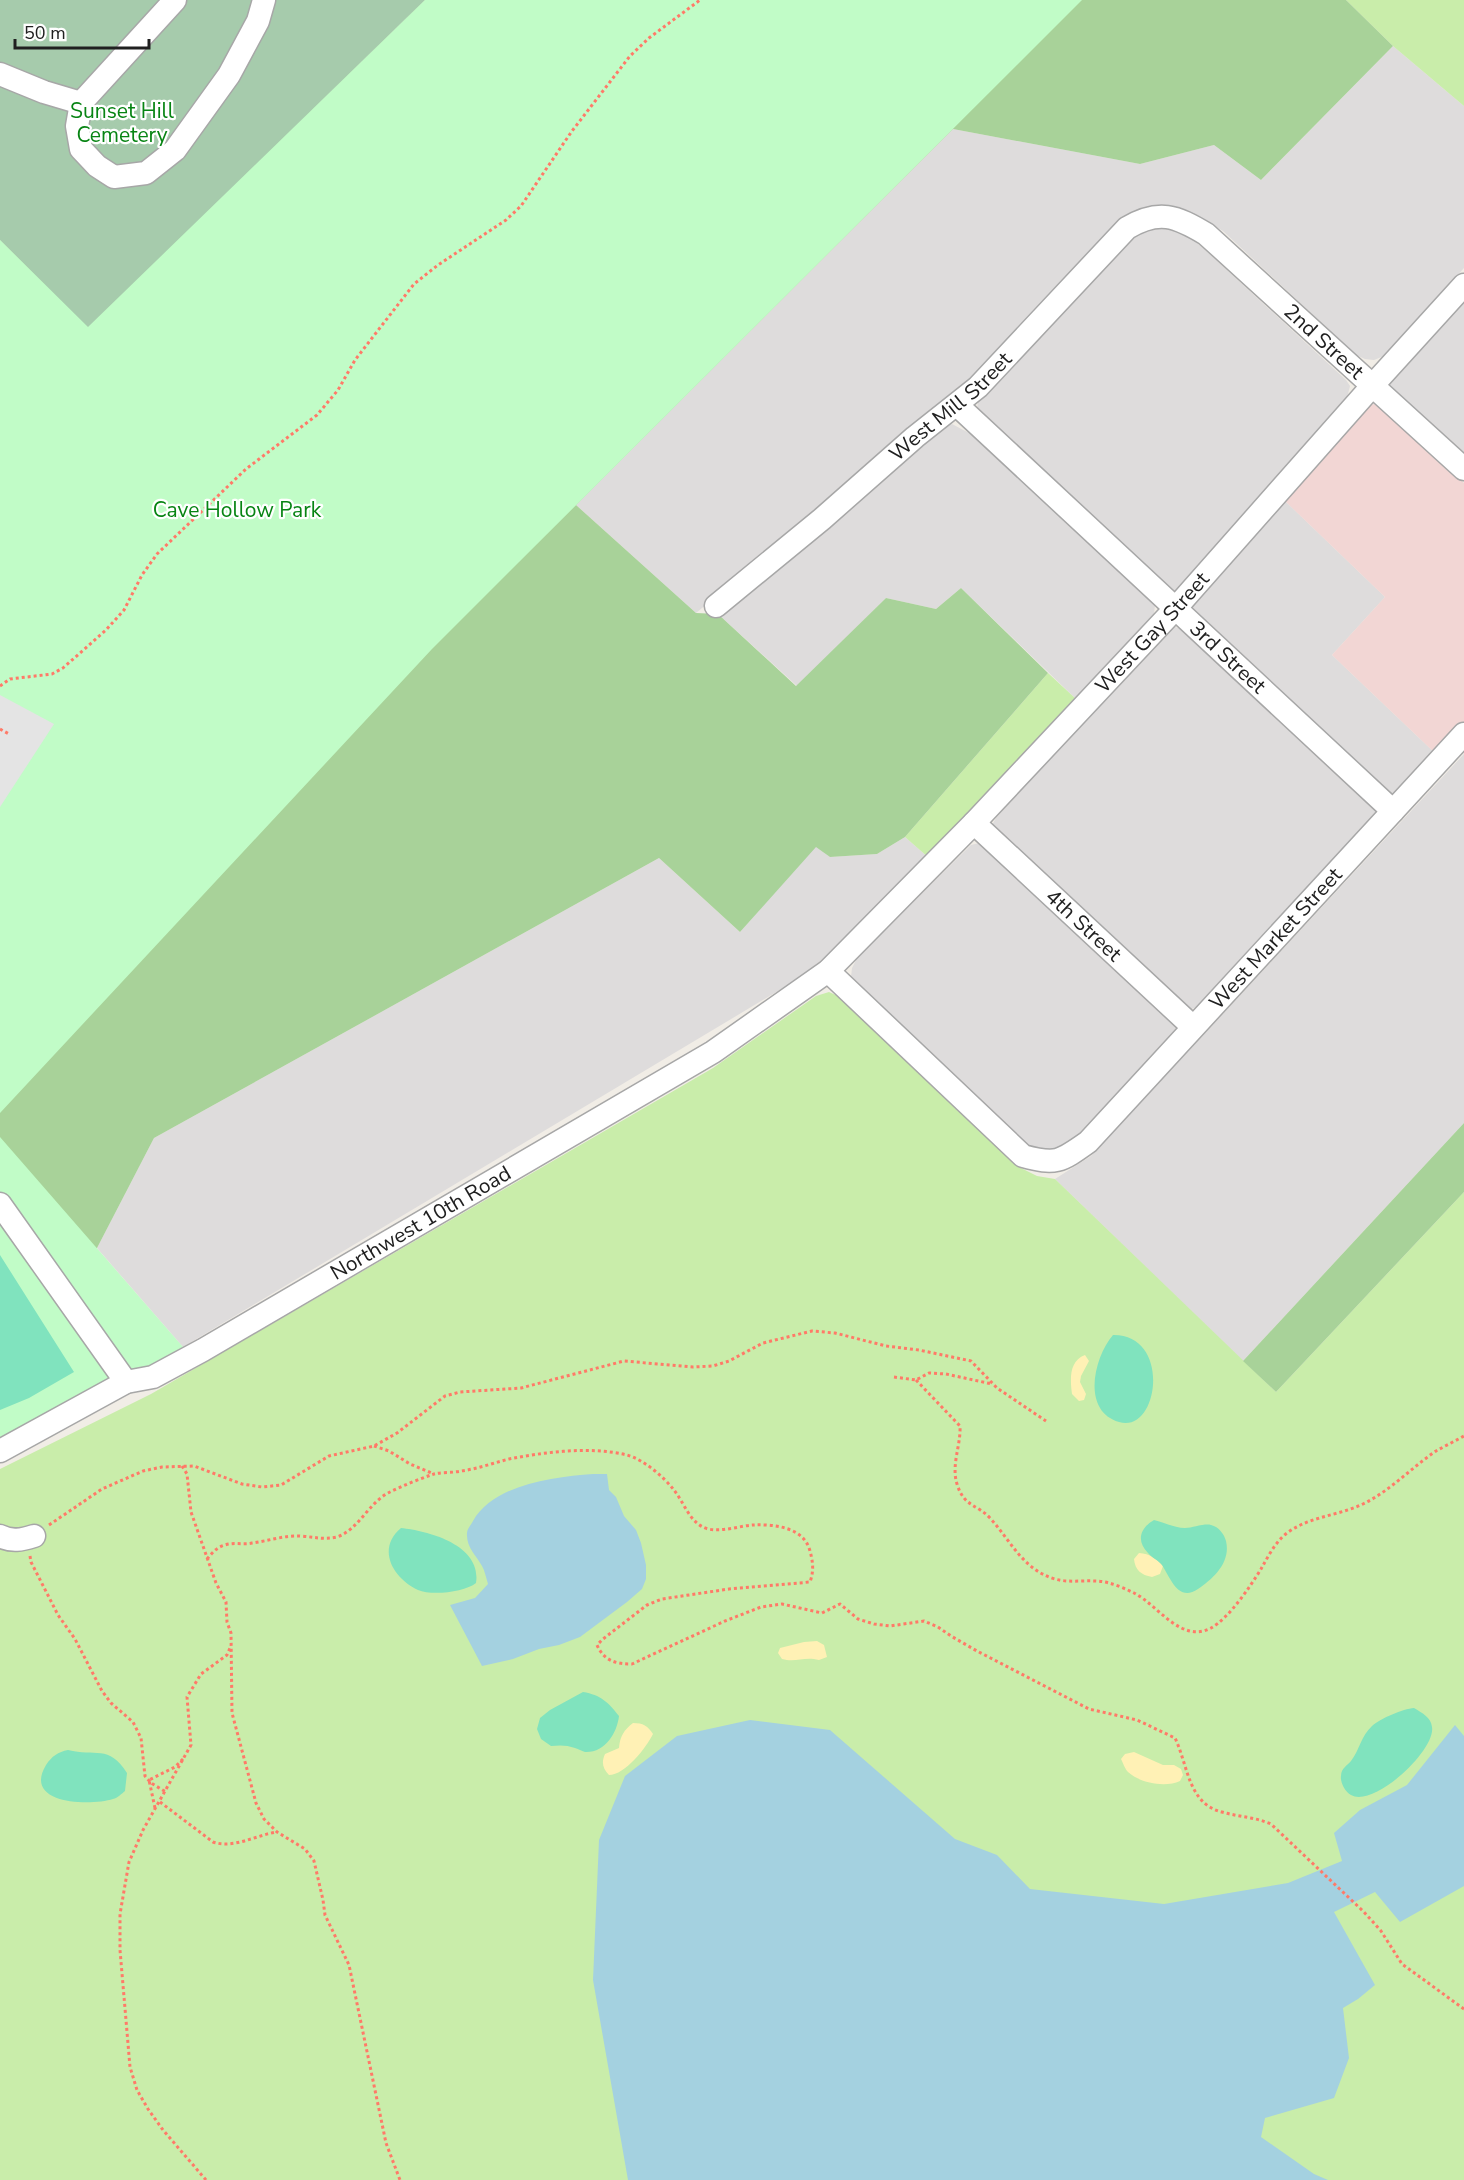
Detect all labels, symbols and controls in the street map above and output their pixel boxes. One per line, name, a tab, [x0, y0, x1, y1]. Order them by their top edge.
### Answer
scale bar	[15, 12, 148, 50]
text: 50 m	[24, 21, 66, 45]
park label: Sunset Hill Cemetery	[70, 97, 175, 149]
street label: 2nd Street	[1278, 298, 1371, 386]
street label: West Mill Street	[883, 345, 1018, 467]
park label: Cave Hollow Park	[153, 496, 322, 524]
street label: West Gay Street	[1089, 565, 1216, 699]
street label: 3rd Street	[1183, 615, 1273, 700]
street label: West Market Street	[1203, 861, 1349, 1016]
street label: 4th Street	[1040, 883, 1128, 968]
street label: Northwest 10th Road	[325, 1159, 516, 1287]

